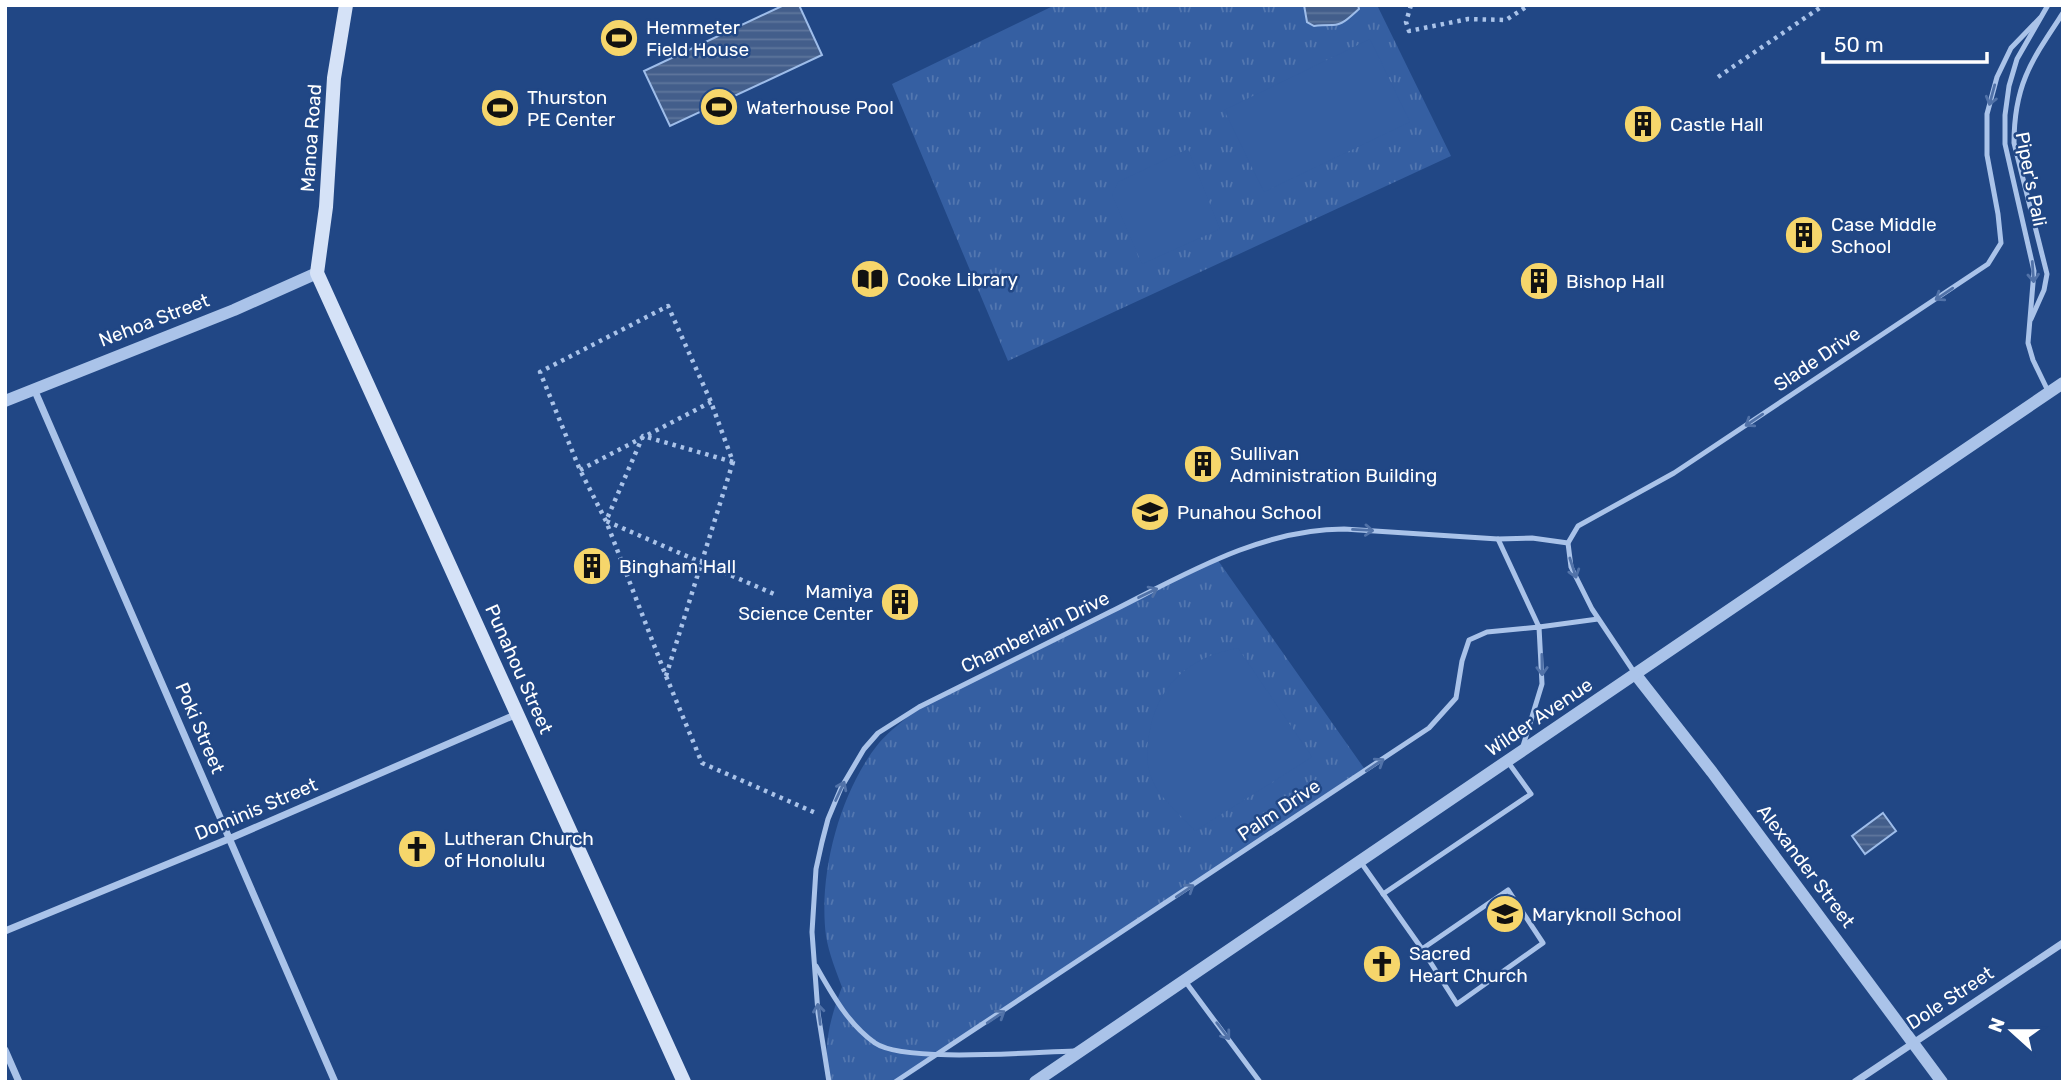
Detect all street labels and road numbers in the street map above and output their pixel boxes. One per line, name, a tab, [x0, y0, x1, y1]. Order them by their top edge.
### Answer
street label: Manoa Road	[296, 83, 326, 193]
street label: Piper's Pali	[2011, 130, 2051, 228]
street label: Nehoa Street	[96, 288, 213, 352]
street label: Slade Drive	[1769, 322, 1865, 396]
street label: Chamberlain Drive	[957, 586, 1113, 678]
street label: Punahou Street	[480, 601, 558, 738]
street label: Wilder Avenue	[1481, 673, 1597, 761]
street label: Poki Street	[170, 679, 230, 778]
street label: Dominis Street	[191, 773, 321, 845]
street label: Palm Drive	[1233, 774, 1325, 846]
street label: Alexander Street	[1752, 800, 1860, 933]
street label: Dole Street	[1902, 961, 1998, 1035]

